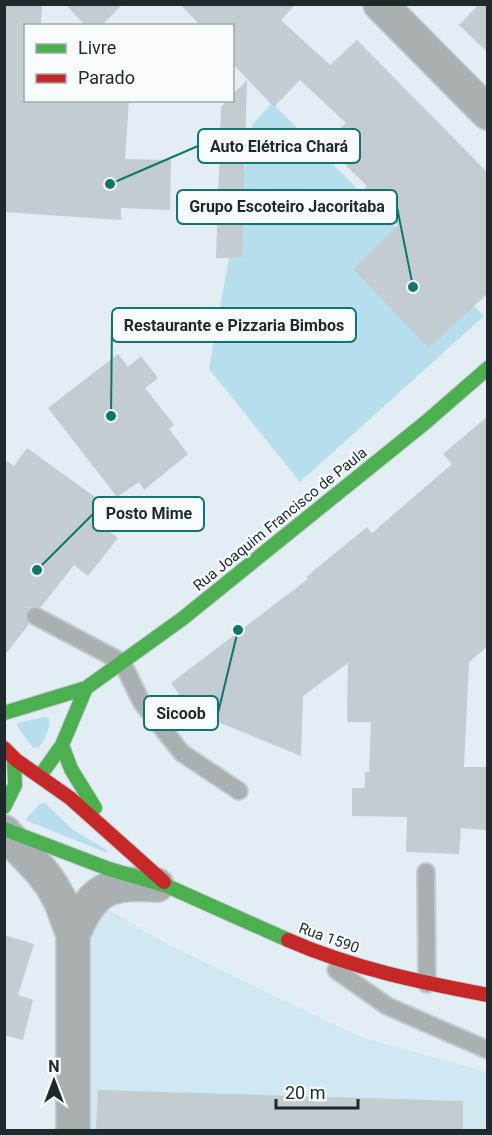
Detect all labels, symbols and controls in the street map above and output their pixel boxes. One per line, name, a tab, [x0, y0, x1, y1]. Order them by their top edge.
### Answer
legend	[24, 24, 234, 102]
text: Livre	[78, 37, 116, 58]
text: Parado	[78, 67, 135, 88]
callout: Auto Elétrica Chará	[198, 129, 360, 163]
text: Auto Elétrica Chará	[210, 137, 349, 156]
callout: Grupo Escoteiro Jacoritaba	[177, 190, 397, 224]
text: Grupo Escoteiro Jacoritaba	[189, 197, 385, 216]
callout: Restaurante e Pizzaria Bimbos	[112, 308, 356, 342]
text: Restaurante e Pizzaria Bimbos	[124, 316, 344, 335]
street label: Rua Joaquim Francisco de Paula	[190, 443, 370, 595]
callout: Posto Mime	[93, 497, 204, 531]
text: Posto Mime	[106, 504, 193, 523]
callout: Sicoob	[144, 696, 218, 730]
text: Sicoob	[156, 704, 206, 723]
street label: Rua 1590	[296, 919, 362, 957]
north arrow	[24, 1051, 84, 1111]
text: N	[48, 1057, 60, 1076]
scale bar	[276, 1072, 358, 1110]
text: 20 m	[285, 1082, 325, 1103]

